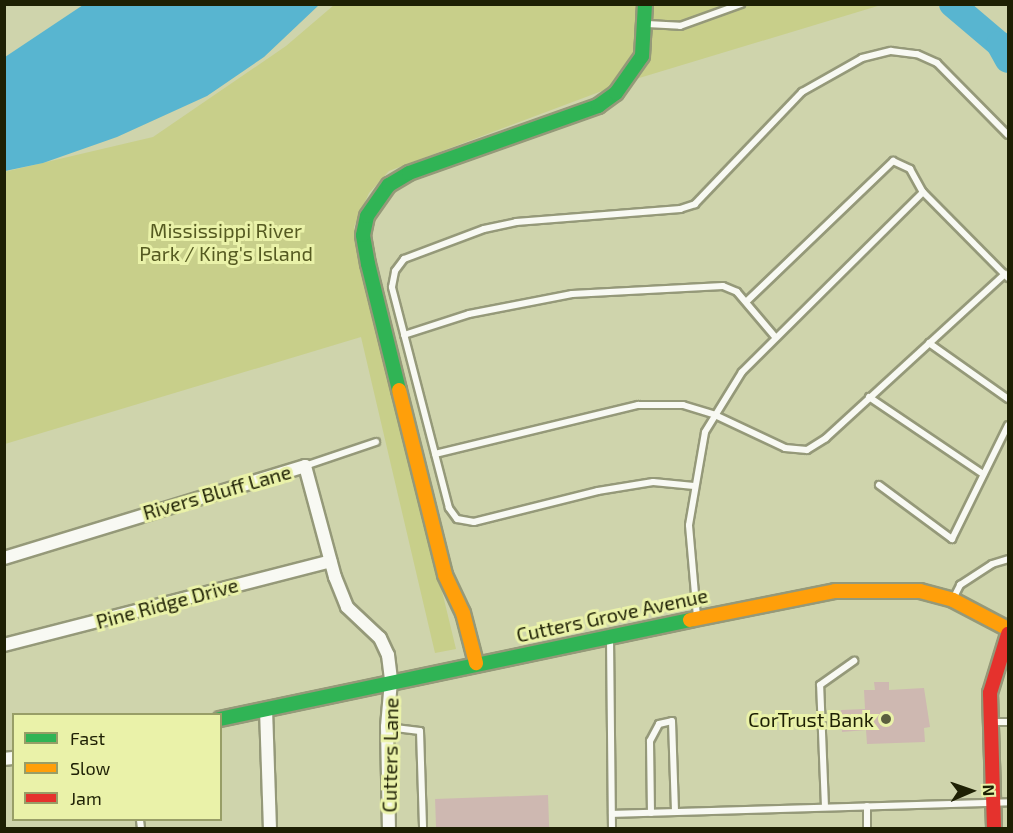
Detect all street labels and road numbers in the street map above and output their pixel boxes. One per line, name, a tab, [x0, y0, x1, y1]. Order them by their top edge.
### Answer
street label: Rivers Bluff Lane	[140, 459, 294, 525]
street label: Pine Ridge Drive	[93, 572, 241, 634]
street label: Cutters Grove Avenue	[514, 583, 710, 647]
street label: Cutters Lane	[377, 697, 403, 813]

